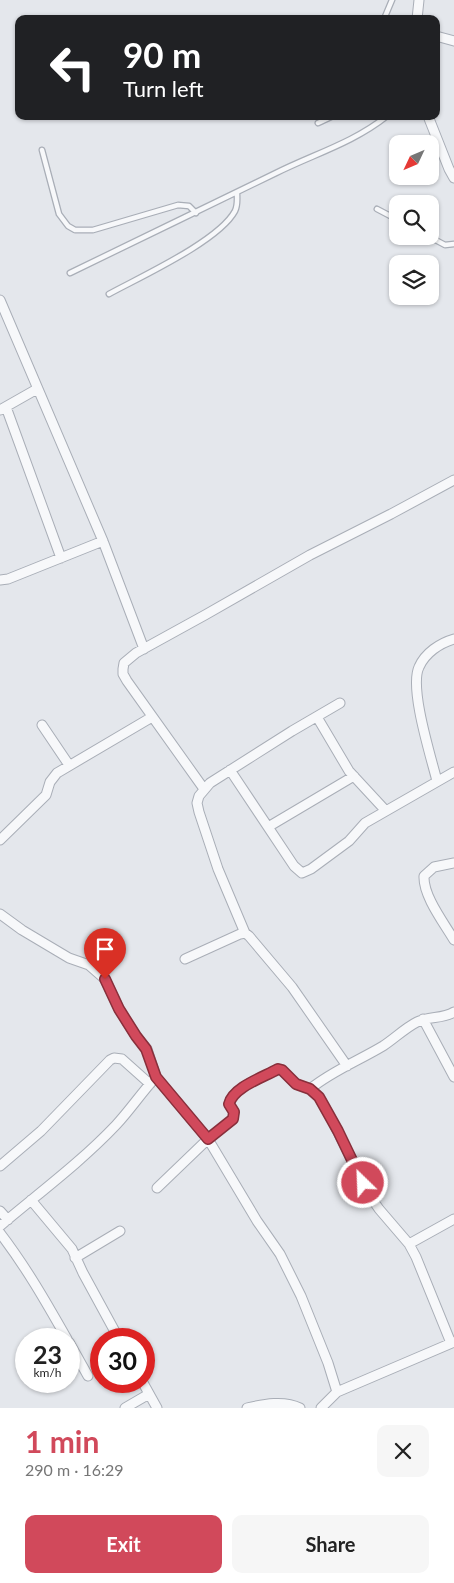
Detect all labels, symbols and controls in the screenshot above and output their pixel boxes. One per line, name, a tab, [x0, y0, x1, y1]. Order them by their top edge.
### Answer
text: 90 m	[123, 33, 201, 75]
icon: left	[40, 35, 105, 100]
text: Turn left	[123, 75, 204, 102]
north arrow	[389, 135, 439, 185]
map controls	[389, 135, 439, 305]
button: search	[389, 195, 439, 245]
button: layers	[389, 255, 439, 305]
pin	[84, 928, 126, 979]
icon: arrive	[91, 935, 119, 963]
position arrow	[336, 1156, 388, 1208]
speed limit sign: 30	[90, 1328, 155, 1393]
text: 23	[33, 1339, 62, 1369]
text: km/h	[33, 1365, 62, 1380]
text: 1 min	[25, 1423, 99, 1459]
button: close	[377, 1425, 429, 1477]
text: 290 m · 16:29	[25, 1460, 124, 1479]
button: Exit	[25, 1515, 222, 1573]
button: Share	[232, 1515, 429, 1573]

